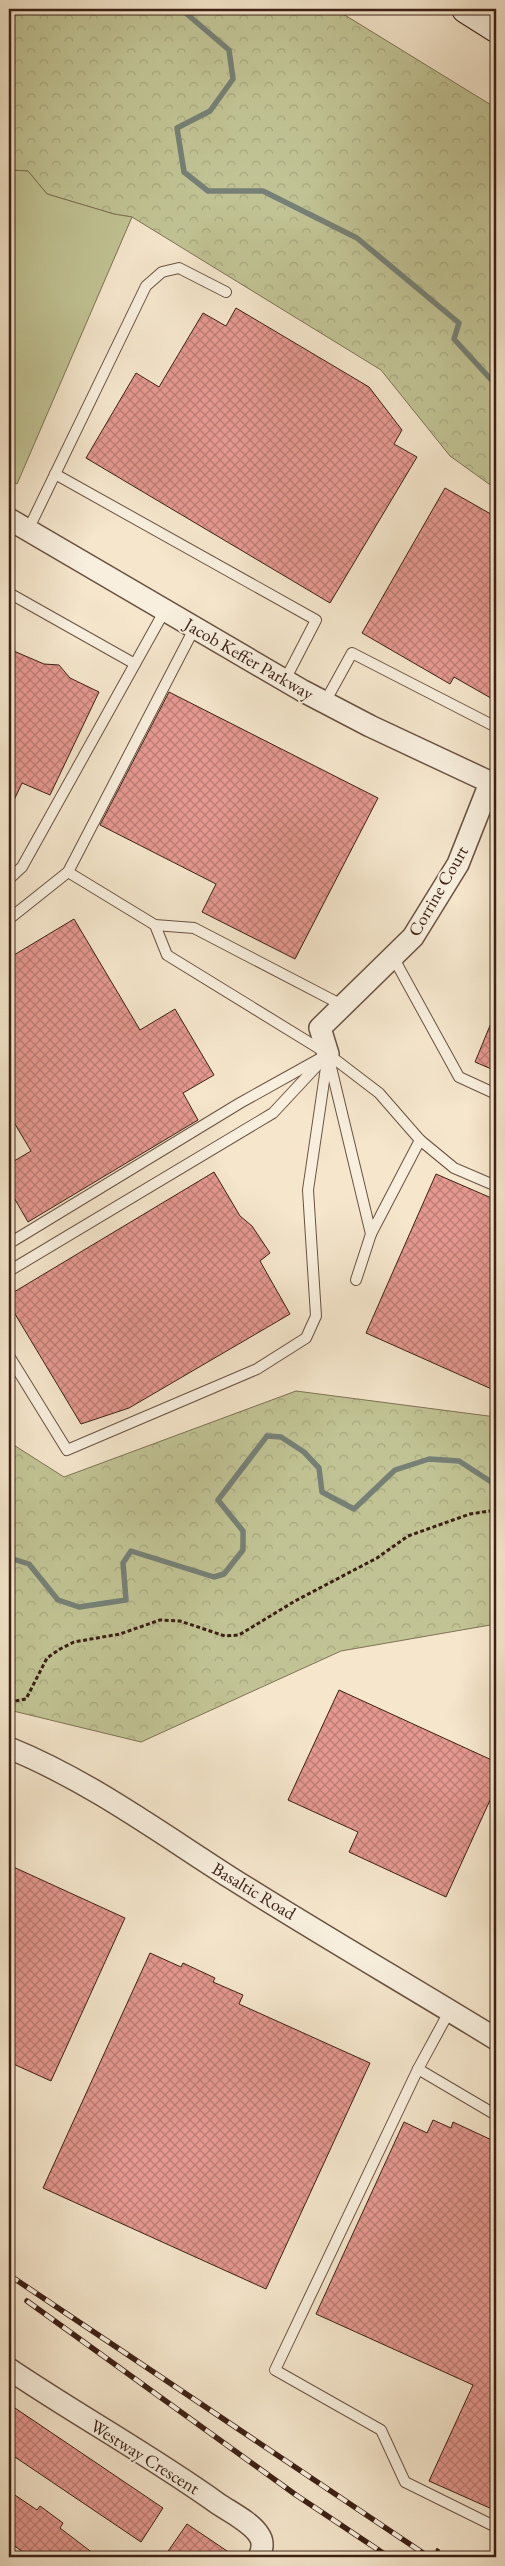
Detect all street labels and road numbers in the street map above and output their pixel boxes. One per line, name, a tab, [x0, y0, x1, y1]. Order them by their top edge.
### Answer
street label: Jacob Keffer Parkway	[179, 611, 318, 705]
street label: Corrine Court	[402, 841, 473, 940]
street label: Basaltic Road	[208, 1857, 301, 1925]
street label: Westway Crescent	[86, 2414, 204, 2499]

